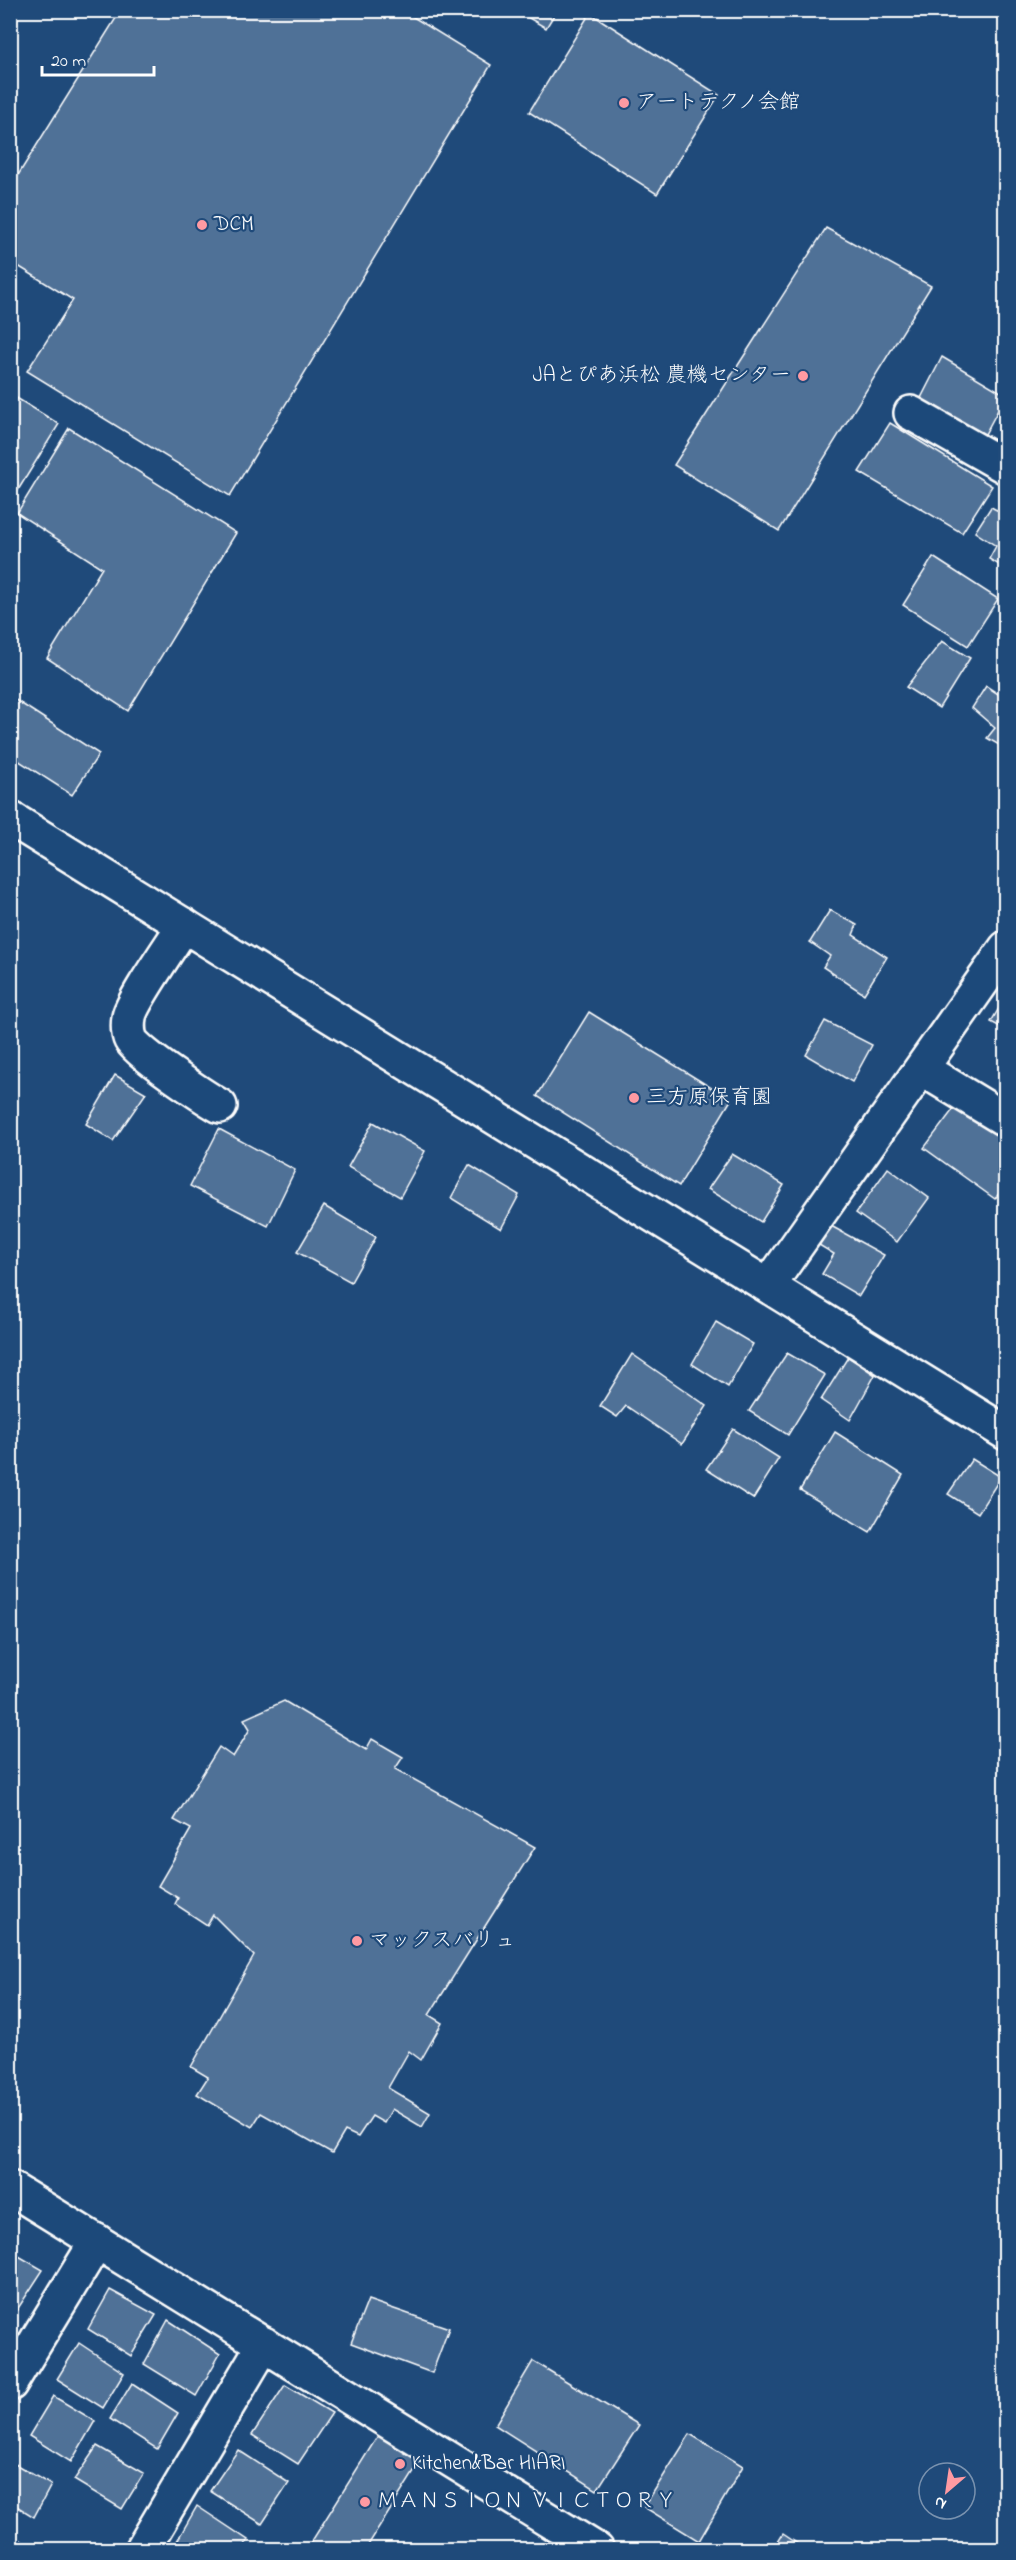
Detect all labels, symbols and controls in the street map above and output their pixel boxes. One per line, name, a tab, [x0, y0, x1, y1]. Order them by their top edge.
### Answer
scale bar	[42, 39, 154, 77]
text: 20 m	[51, 49, 86, 75]
place label: アートテクノ会館	[636, 88, 800, 118]
marker: アートテクノ会館	[617, 96, 631, 110]
place label: DCM	[213, 210, 254, 240]
marker: DCM	[195, 218, 209, 232]
place label: JAとぴあ浜松 農機センター	[532, 361, 791, 391]
marker: JAとぴあ浜松 農機センター	[796, 369, 810, 383]
place label: 三方原保育園	[646, 1083, 772, 1113]
marker: 三方原保育園	[627, 1091, 641, 1105]
place label: マックスバリュ	[369, 1926, 516, 1956]
marker: マックスバリュ	[350, 1934, 364, 1948]
place label: Kitchen&Bar HIARI	[412, 2449, 566, 2479]
marker: Kitchen&Bar HIARI	[393, 2457, 407, 2471]
north arrow	[917, 2461, 977, 2521]
place label: ＭＡＮＳＩＯＮ ＶＩＣＴＯＲＹ	[377, 2487, 676, 2517]
text: N	[930, 2489, 951, 2515]
marker: ＭＡＮＳＩＯＮ ＶＩＣＴＯＲＹ	[358, 2495, 372, 2509]

